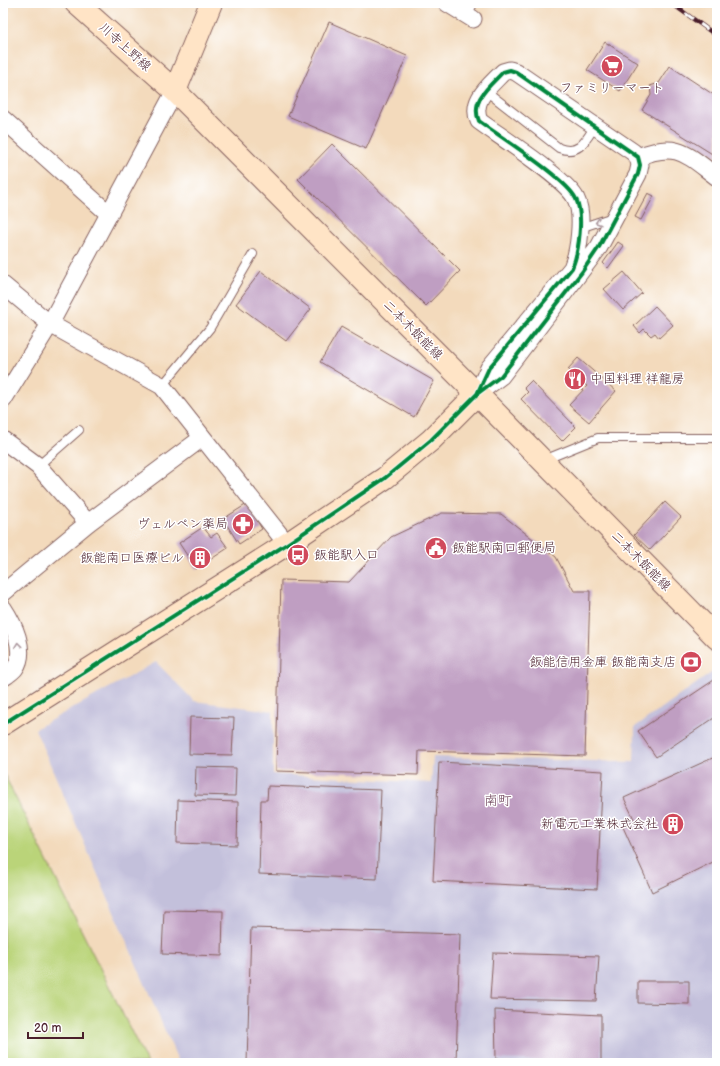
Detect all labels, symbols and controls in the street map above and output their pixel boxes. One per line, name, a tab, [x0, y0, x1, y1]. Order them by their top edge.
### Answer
street label: 川寺上野線	[95, 19, 155, 75]
supermarket icon: ファミリーマート	[599, 53, 625, 79]
place label: ファミリーマート	[560, 80, 664, 96]
one-way arrow	[595, 217, 602, 226]
street label: 二本木飯能線	[380, 297, 447, 364]
restaurant icon: 中国料理 祥龍房	[562, 366, 588, 392]
place label: 中国料理 祥龍房	[590, 371, 685, 387]
pharmacy icon: ヴェルペン薬局	[230, 511, 256, 537]
place label: ヴェルペン薬局	[137, 516, 228, 532]
street label: 二本木飯能線	[608, 528, 675, 595]
public building icon: 飯能駅南口郵便局	[423, 535, 449, 561]
place label: 飯能駅南口郵便局	[452, 540, 556, 556]
bus stop icon: 飯能駅入口	[285, 542, 311, 568]
building icon: 飯能南口医療ビル	[187, 545, 213, 571]
place label: 飯能駅入口	[314, 547, 379, 563]
place label: 飯能南口医療ビル	[80, 550, 184, 566]
one-way arrow	[14, 642, 23, 648]
bank icon: 飯能信用金庫 飯能南支店	[678, 649, 704, 675]
place label: 飯能信用金庫 飯能南支店	[529, 654, 676, 670]
district label: 南町	[484, 792, 512, 809]
building icon: 新電元工業株式会社	[660, 811, 686, 837]
place label: 新電元工業株式会社	[541, 816, 658, 832]
scale bar	[28, 1014, 83, 1040]
text: 20 m	[34, 1021, 61, 1036]

